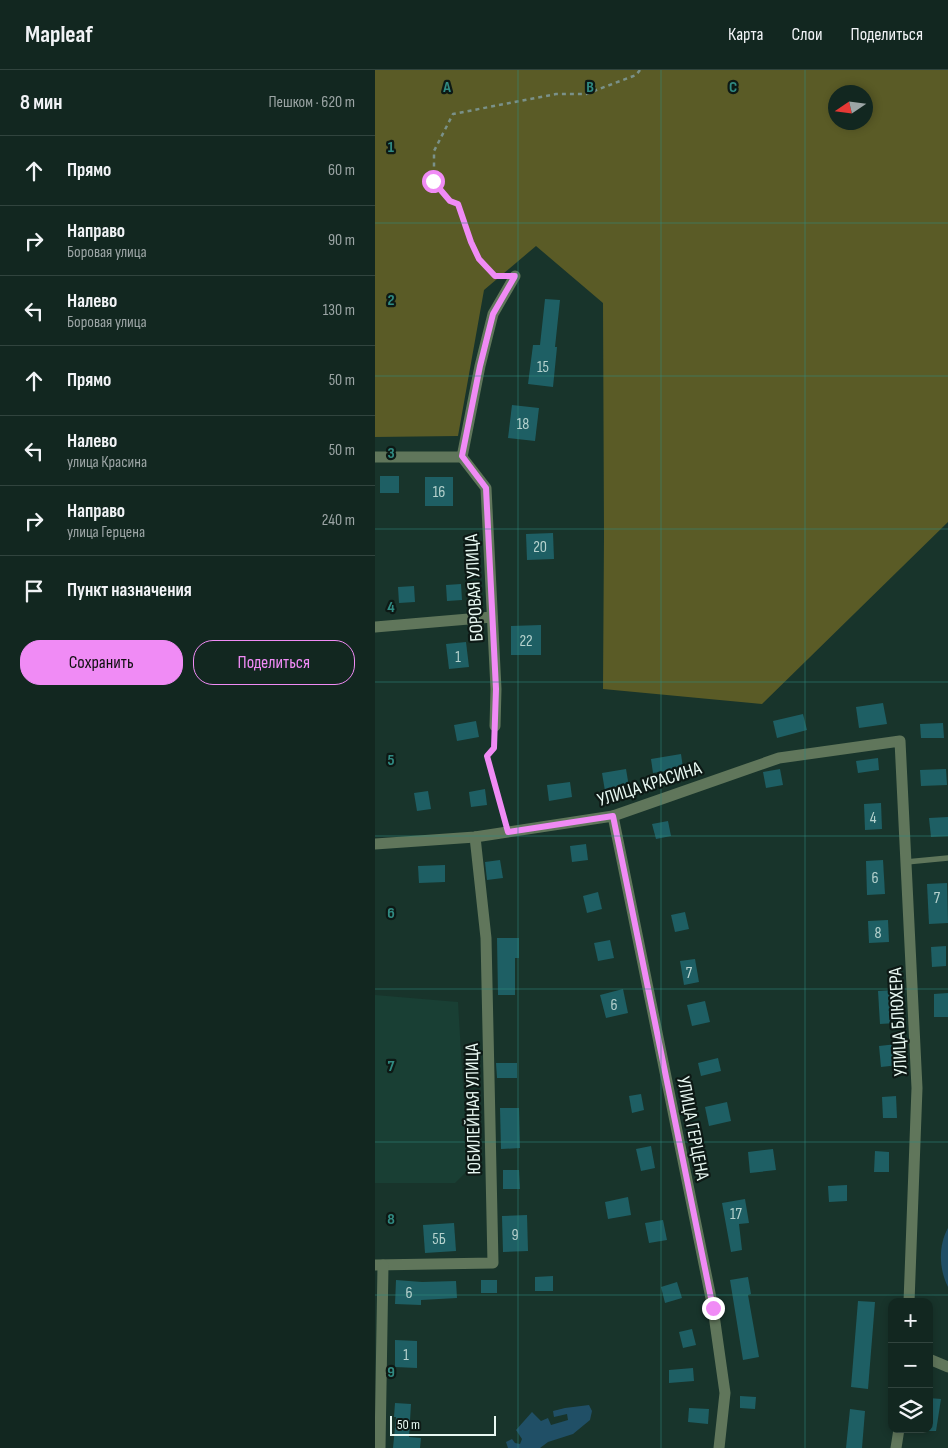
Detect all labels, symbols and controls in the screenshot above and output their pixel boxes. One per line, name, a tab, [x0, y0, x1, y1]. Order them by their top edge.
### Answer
text: Mapleaf	[25, 20, 93, 49]
text: Карта	[728, 24, 764, 45]
text: Слои	[792, 24, 823, 45]
text: Поделиться	[851, 24, 923, 45]
text: A	[442, 78, 451, 97]
text: B	[586, 78, 594, 97]
text: C	[729, 78, 737, 97]
north arrow	[828, 85, 873, 130]
text: 8 мин	[20, 90, 62, 115]
text: Пешком · 620 m	[268, 93, 355, 112]
text: 1	[388, 138, 395, 157]
icon: ahead	[20, 157, 48, 185]
text: Прямо	[67, 159, 111, 182]
text: 60 m	[328, 161, 355, 180]
route start	[422, 170, 445, 193]
text: Направо	[67, 220, 125, 243]
icon: right	[20, 227, 48, 255]
text: 90 m	[328, 231, 355, 250]
text: Боровая улица	[67, 243, 147, 262]
text: Налево	[67, 290, 117, 313]
text: 2	[387, 291, 395, 310]
icon: left	[20, 297, 48, 325]
text: 130 m	[323, 301, 355, 320]
text: Боровая улица	[67, 313, 147, 332]
house number: 15	[537, 358, 549, 377]
icon: ahead	[20, 367, 48, 395]
text: Прямо	[67, 369, 111, 392]
text: 50 m	[329, 371, 355, 390]
house number: 18	[517, 415, 529, 434]
text: Налево	[67, 430, 117, 453]
icon: left	[20, 437, 48, 465]
text: 50 m	[329, 441, 355, 460]
text: 3	[387, 444, 395, 463]
text: улица Красина	[67, 453, 147, 472]
house number: 16	[433, 483, 445, 502]
text: Направо	[67, 500, 125, 523]
icon: right	[20, 507, 48, 535]
text: 240 m	[322, 511, 355, 530]
text: улица Герцена	[67, 523, 145, 542]
street label: БОРОВАЯ УЛИЦА	[460, 533, 489, 642]
house number: 20	[533, 538, 547, 557]
icon: arrive	[20, 577, 48, 605]
text: Пункт назначения	[67, 579, 192, 602]
text: 4	[387, 598, 395, 617]
house number: 22	[519, 632, 533, 651]
button: Сохранить	[20, 640, 183, 685]
button: Поделиться	[193, 640, 355, 685]
house number: 1	[455, 648, 461, 667]
text: 5	[387, 751, 395, 770]
street label: УЛИЦА КРАСИНА	[595, 757, 705, 812]
house number: 4	[870, 809, 877, 828]
house number: 6	[871, 869, 879, 888]
house number: 7	[934, 889, 941, 908]
text: 6	[387, 904, 395, 923]
house number: 8	[874, 924, 882, 943]
house number: 7	[686, 964, 693, 983]
street label: УЛИЦА БЛЮХЕРА	[884, 966, 913, 1077]
house number: 6	[610, 996, 618, 1015]
street label: ЮБИЛЕЙНАЯ УЛИЦА	[461, 1042, 486, 1175]
text: 7	[388, 1057, 395, 1076]
street label: УЛИЦА ГЕРЦЕНА	[671, 1074, 714, 1183]
house number: 17	[730, 1205, 743, 1224]
text: 8	[387, 1210, 395, 1229]
house number: 9	[511, 1226, 519, 1245]
house number: 5Б	[432, 1230, 446, 1249]
house number: 6	[405, 1284, 413, 1303]
route end	[702, 1297, 725, 1320]
map controls	[888, 1298, 933, 1433]
button: +	[888, 1298, 933, 1343]
button: −	[888, 1343, 933, 1388]
house number: 1	[403, 1346, 409, 1365]
text: 9	[387, 1363, 395, 1382]
button: layers	[888, 1388, 933, 1433]
scale bar	[390, 1413, 496, 1436]
text: 50 m	[397, 1416, 420, 1433]

